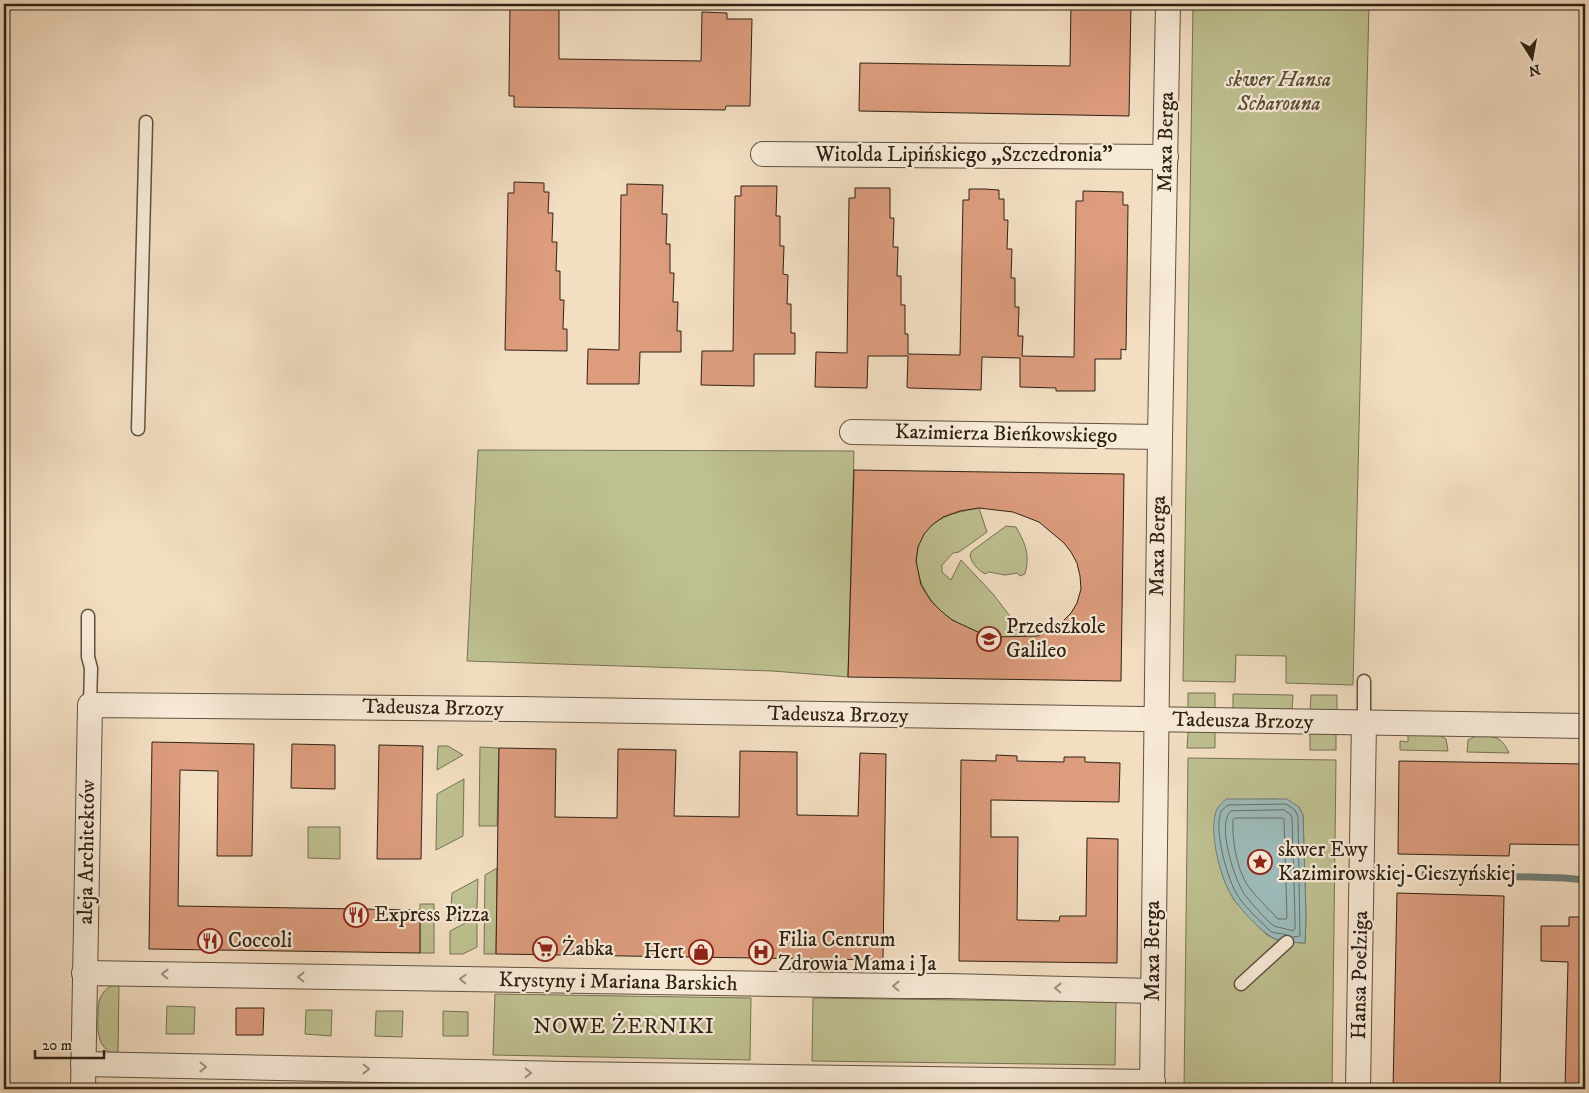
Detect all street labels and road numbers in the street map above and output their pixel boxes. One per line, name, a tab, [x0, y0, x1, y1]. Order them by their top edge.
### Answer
street label: Maxa Berga	[1152, 91, 1180, 193]
street label: Witolda Lipińskiego „Szczedronia”	[814, 142, 1113, 168]
street label: Kazimierza Bieńkowskiego	[895, 419, 1117, 449]
street label: Maxa Berga	[1144, 495, 1172, 597]
street label: Tadeusza Brzozy	[362, 694, 505, 722]
street label: Tadeusza Brzozy	[767, 701, 910, 729]
street label: Tadeusza Brzozy	[1172, 707, 1315, 735]
street label: aleja Architektów	[73, 779, 101, 925]
street label: Maxa Berga	[1140, 901, 1166, 1001]
street label: Hansa Poelziga	[1346, 910, 1374, 1040]
street label: Krystyny i Mariana Barskich	[498, 967, 738, 997]

